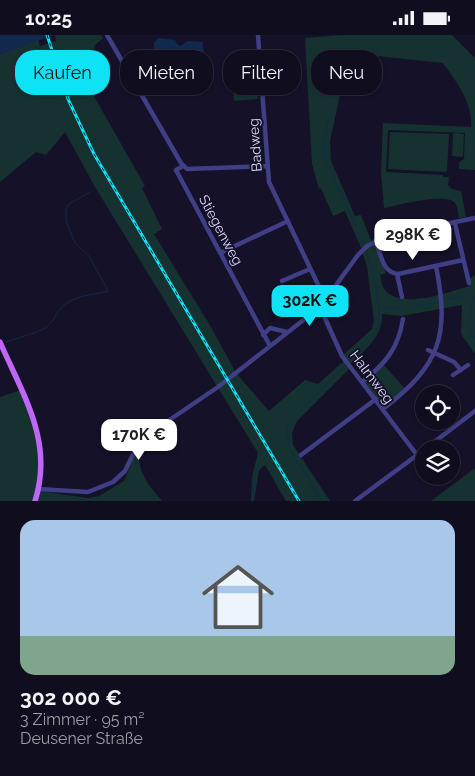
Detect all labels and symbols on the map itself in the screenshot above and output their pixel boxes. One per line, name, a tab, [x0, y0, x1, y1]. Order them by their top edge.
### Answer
street label: Badweg	[245, 118, 265, 172]
street label: Stiegenweg	[196, 192, 246, 268]
pin: 298K €	[372, 219, 454, 261]
pin: 302K €	[269, 285, 351, 327]
street label: Halmweg	[347, 347, 397, 407]
pin: 170K €	[98, 419, 180, 461]

